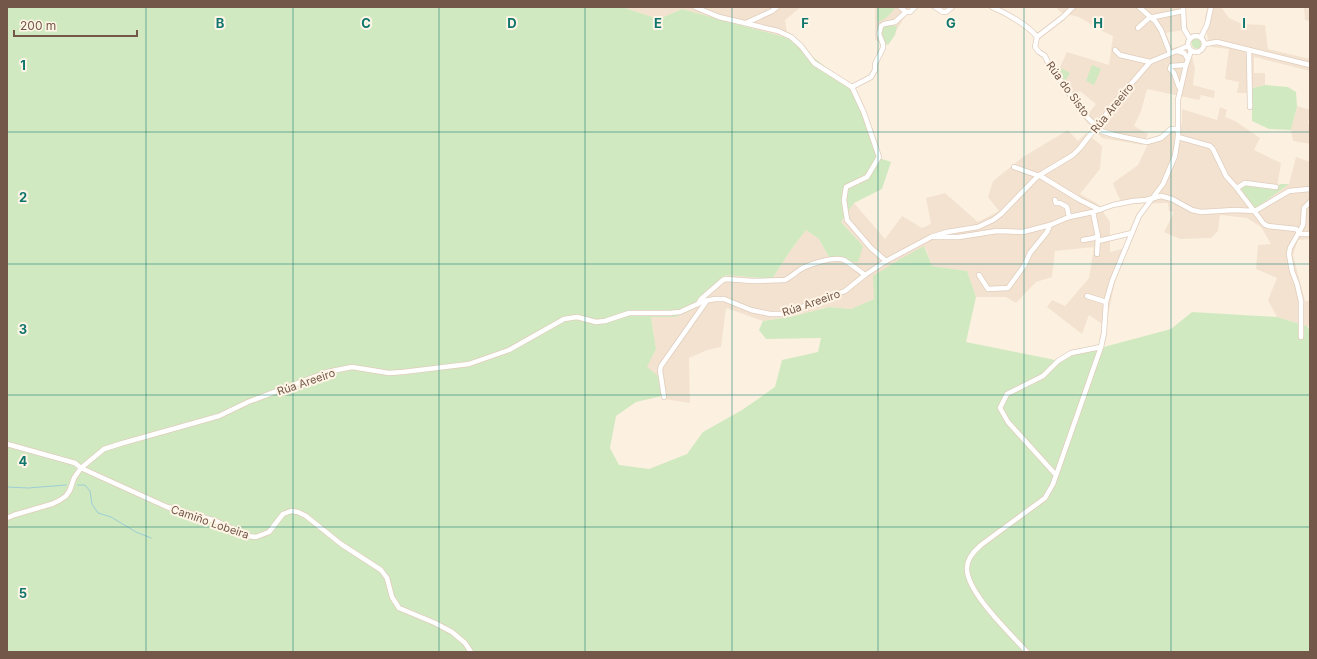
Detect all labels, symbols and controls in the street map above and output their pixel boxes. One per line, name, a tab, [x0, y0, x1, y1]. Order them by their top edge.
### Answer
scale bar	[14, 12, 137, 38]
text: B	[216, 15, 225, 31]
text: C	[361, 15, 371, 31]
text: D	[507, 15, 517, 31]
text: E	[654, 15, 662, 31]
text: F	[801, 15, 809, 31]
text: G	[946, 15, 956, 31]
text: H	[1093, 15, 1103, 31]
text: I	[1242, 15, 1246, 31]
text: 200 m	[20, 18, 56, 33]
text: 1	[20, 57, 26, 73]
street label: Rúa do Sisto	[1043, 59, 1093, 120]
street label: Rúa Areeiro	[1088, 80, 1137, 136]
text: 2	[19, 189, 27, 205]
street label: Rúa Areeiro	[780, 286, 842, 319]
text: 3	[19, 321, 27, 337]
street label: Rúa Areeiro	[275, 365, 337, 398]
text: 4	[19, 453, 28, 469]
street label: Camiño Lobeira	[169, 502, 251, 542]
text: 5	[19, 585, 27, 601]

